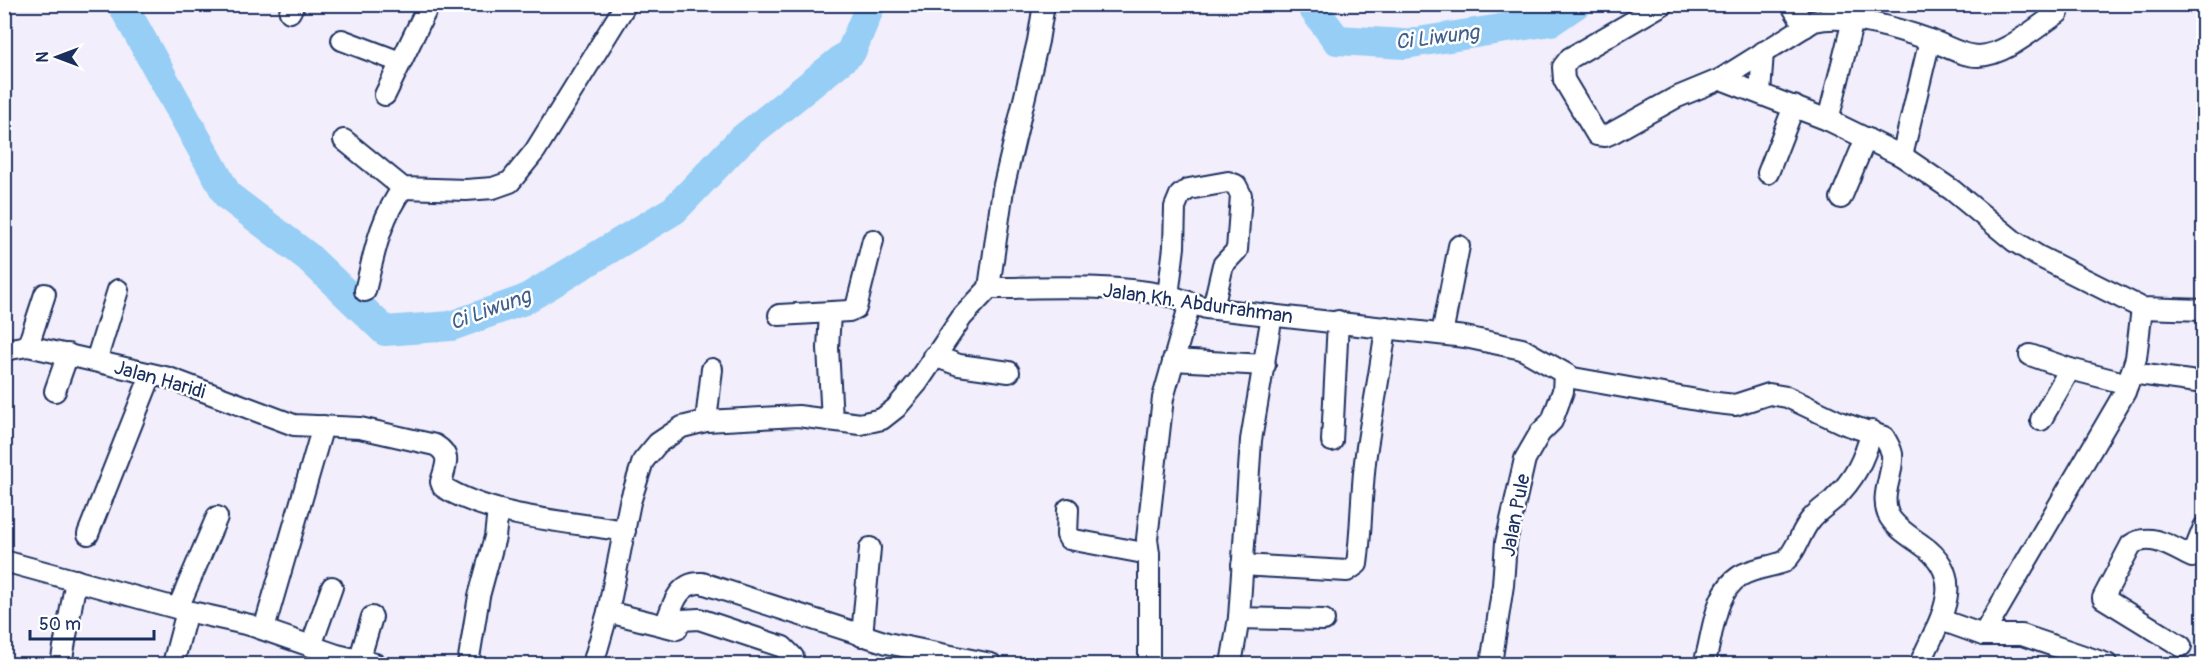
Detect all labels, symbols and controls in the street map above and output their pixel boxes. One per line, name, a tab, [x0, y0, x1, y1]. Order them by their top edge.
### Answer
water label: Ci Liwung	[1394, 19, 1482, 56]
north arrow	[27, 27, 87, 87]
text: N	[33, 51, 53, 62]
street label: Jalan Kh. Abdurrahman	[1101, 278, 1295, 329]
water label: Ci Liwung	[446, 282, 536, 337]
street label: Jalan Haridi	[111, 355, 209, 404]
street label: Jalan Pule	[1495, 471, 1536, 559]
scale bar	[30, 603, 154, 641]
text: 50 m	[39, 613, 81, 636]

